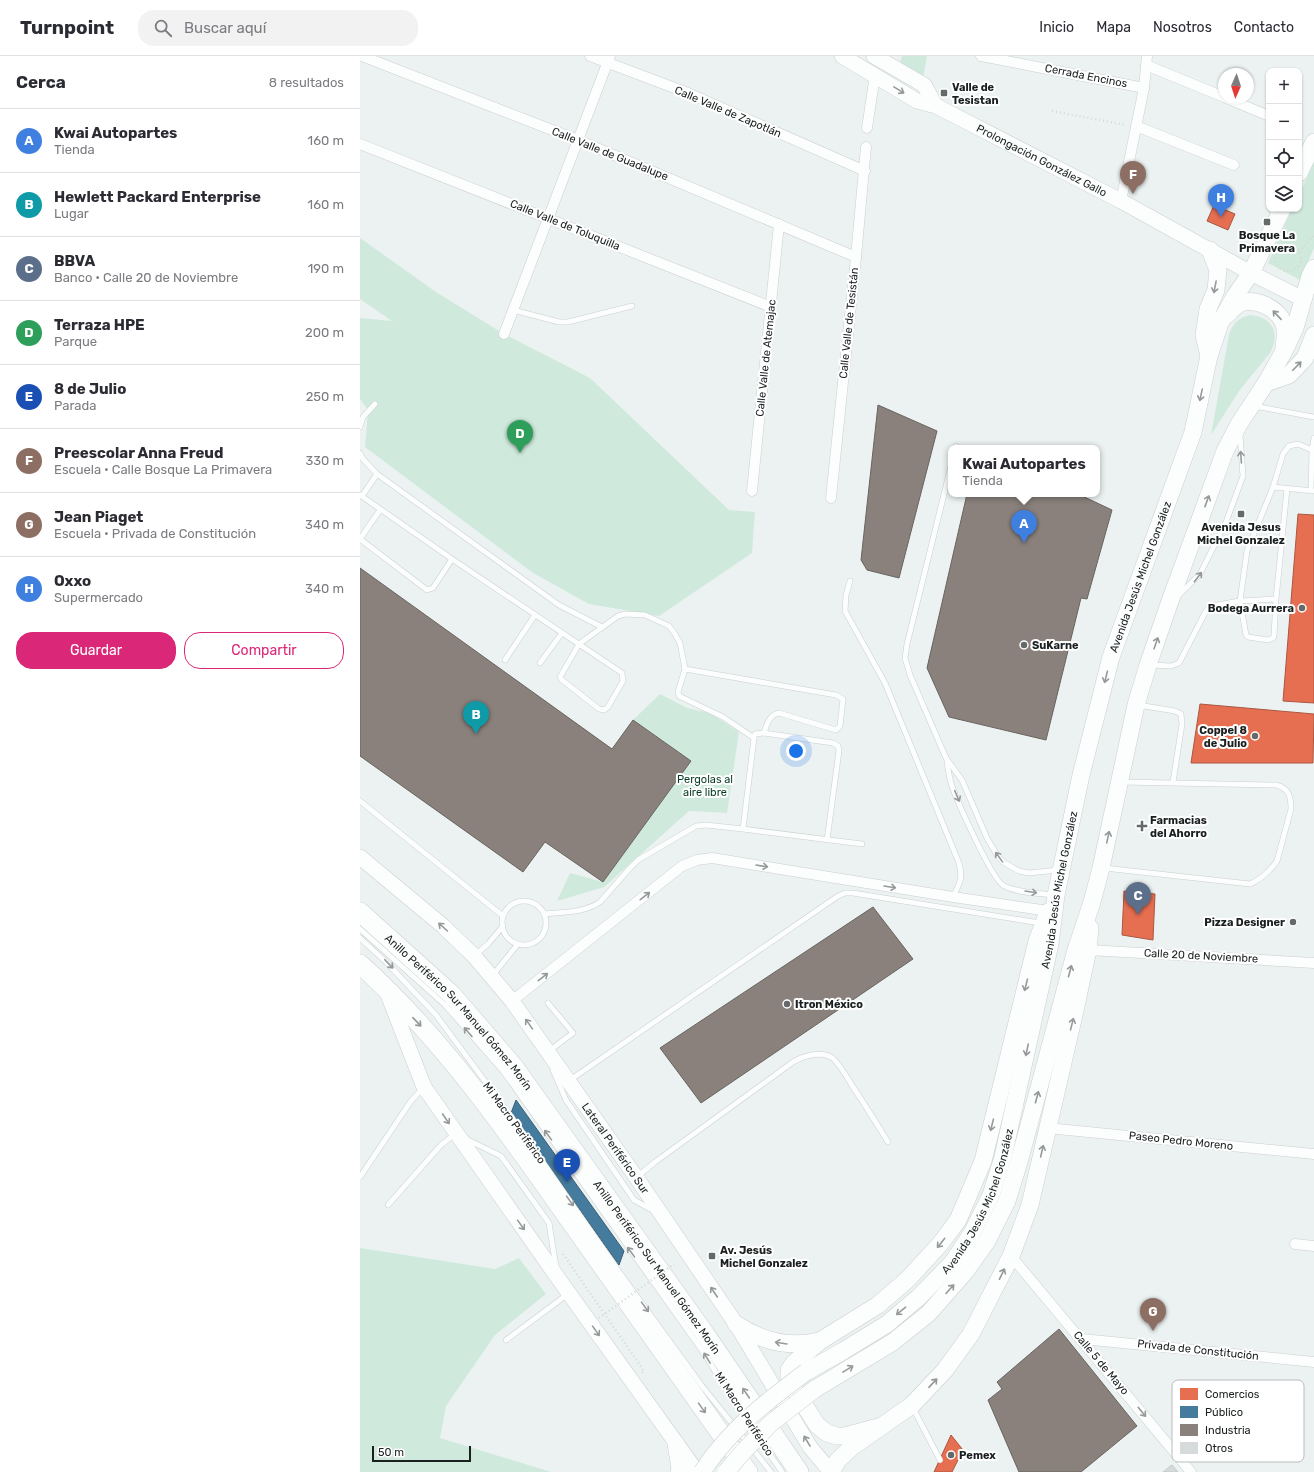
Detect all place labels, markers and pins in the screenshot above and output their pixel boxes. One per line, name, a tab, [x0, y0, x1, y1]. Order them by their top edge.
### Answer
place label: Valle de Tesistan	[952, 81, 998, 107]
marker: Valle de Tesistan	[939, 88, 949, 98]
pin: F	[1120, 161, 1146, 194]
pin: H	[1208, 184, 1234, 217]
marker: Bosque La Primavera	[1262, 217, 1272, 227]
place label: Bosque La Primavera	[1239, 229, 1295, 255]
pin: D	[507, 420, 533, 453]
marker: Avenida Jesus Michel Gonzalez	[1236, 509, 1246, 519]
pin: A	[1011, 510, 1037, 543]
place label: Avenida Jesus Michel Gonzalez	[1197, 521, 1285, 547]
place label: Bodega Aurrera	[1208, 602, 1294, 615]
marker: Bodega Aurrera	[1297, 603, 1307, 613]
place label: SuKarne	[1032, 639, 1079, 652]
marker: SuKarne	[1019, 640, 1029, 650]
pin: B	[463, 701, 489, 734]
place label: Coppel 8 de Julio	[1199, 724, 1247, 750]
marker: Coppel 8 de Julio	[1250, 731, 1260, 741]
place label: Farmacias del Ahorro	[1150, 814, 1207, 840]
marker: Farmacias del Ahorro	[1137, 821, 1147, 831]
pin: C	[1125, 882, 1151, 915]
place label: Pizza Designer	[1204, 916, 1285, 929]
marker: Pizza Designer	[1288, 917, 1298, 927]
place label: Itron México	[795, 998, 863, 1011]
marker: Itron México	[782, 999, 792, 1009]
pin: E	[554, 1149, 580, 1182]
place label: Av. Jesús Michel Gonzalez	[720, 1244, 808, 1270]
marker: Av. Jesús Michel Gonzalez	[707, 1251, 717, 1261]
pin: G	[1140, 1298, 1166, 1331]
place label: Pemex	[959, 1449, 996, 1462]
marker: Pemex	[946, 1450, 956, 1460]

